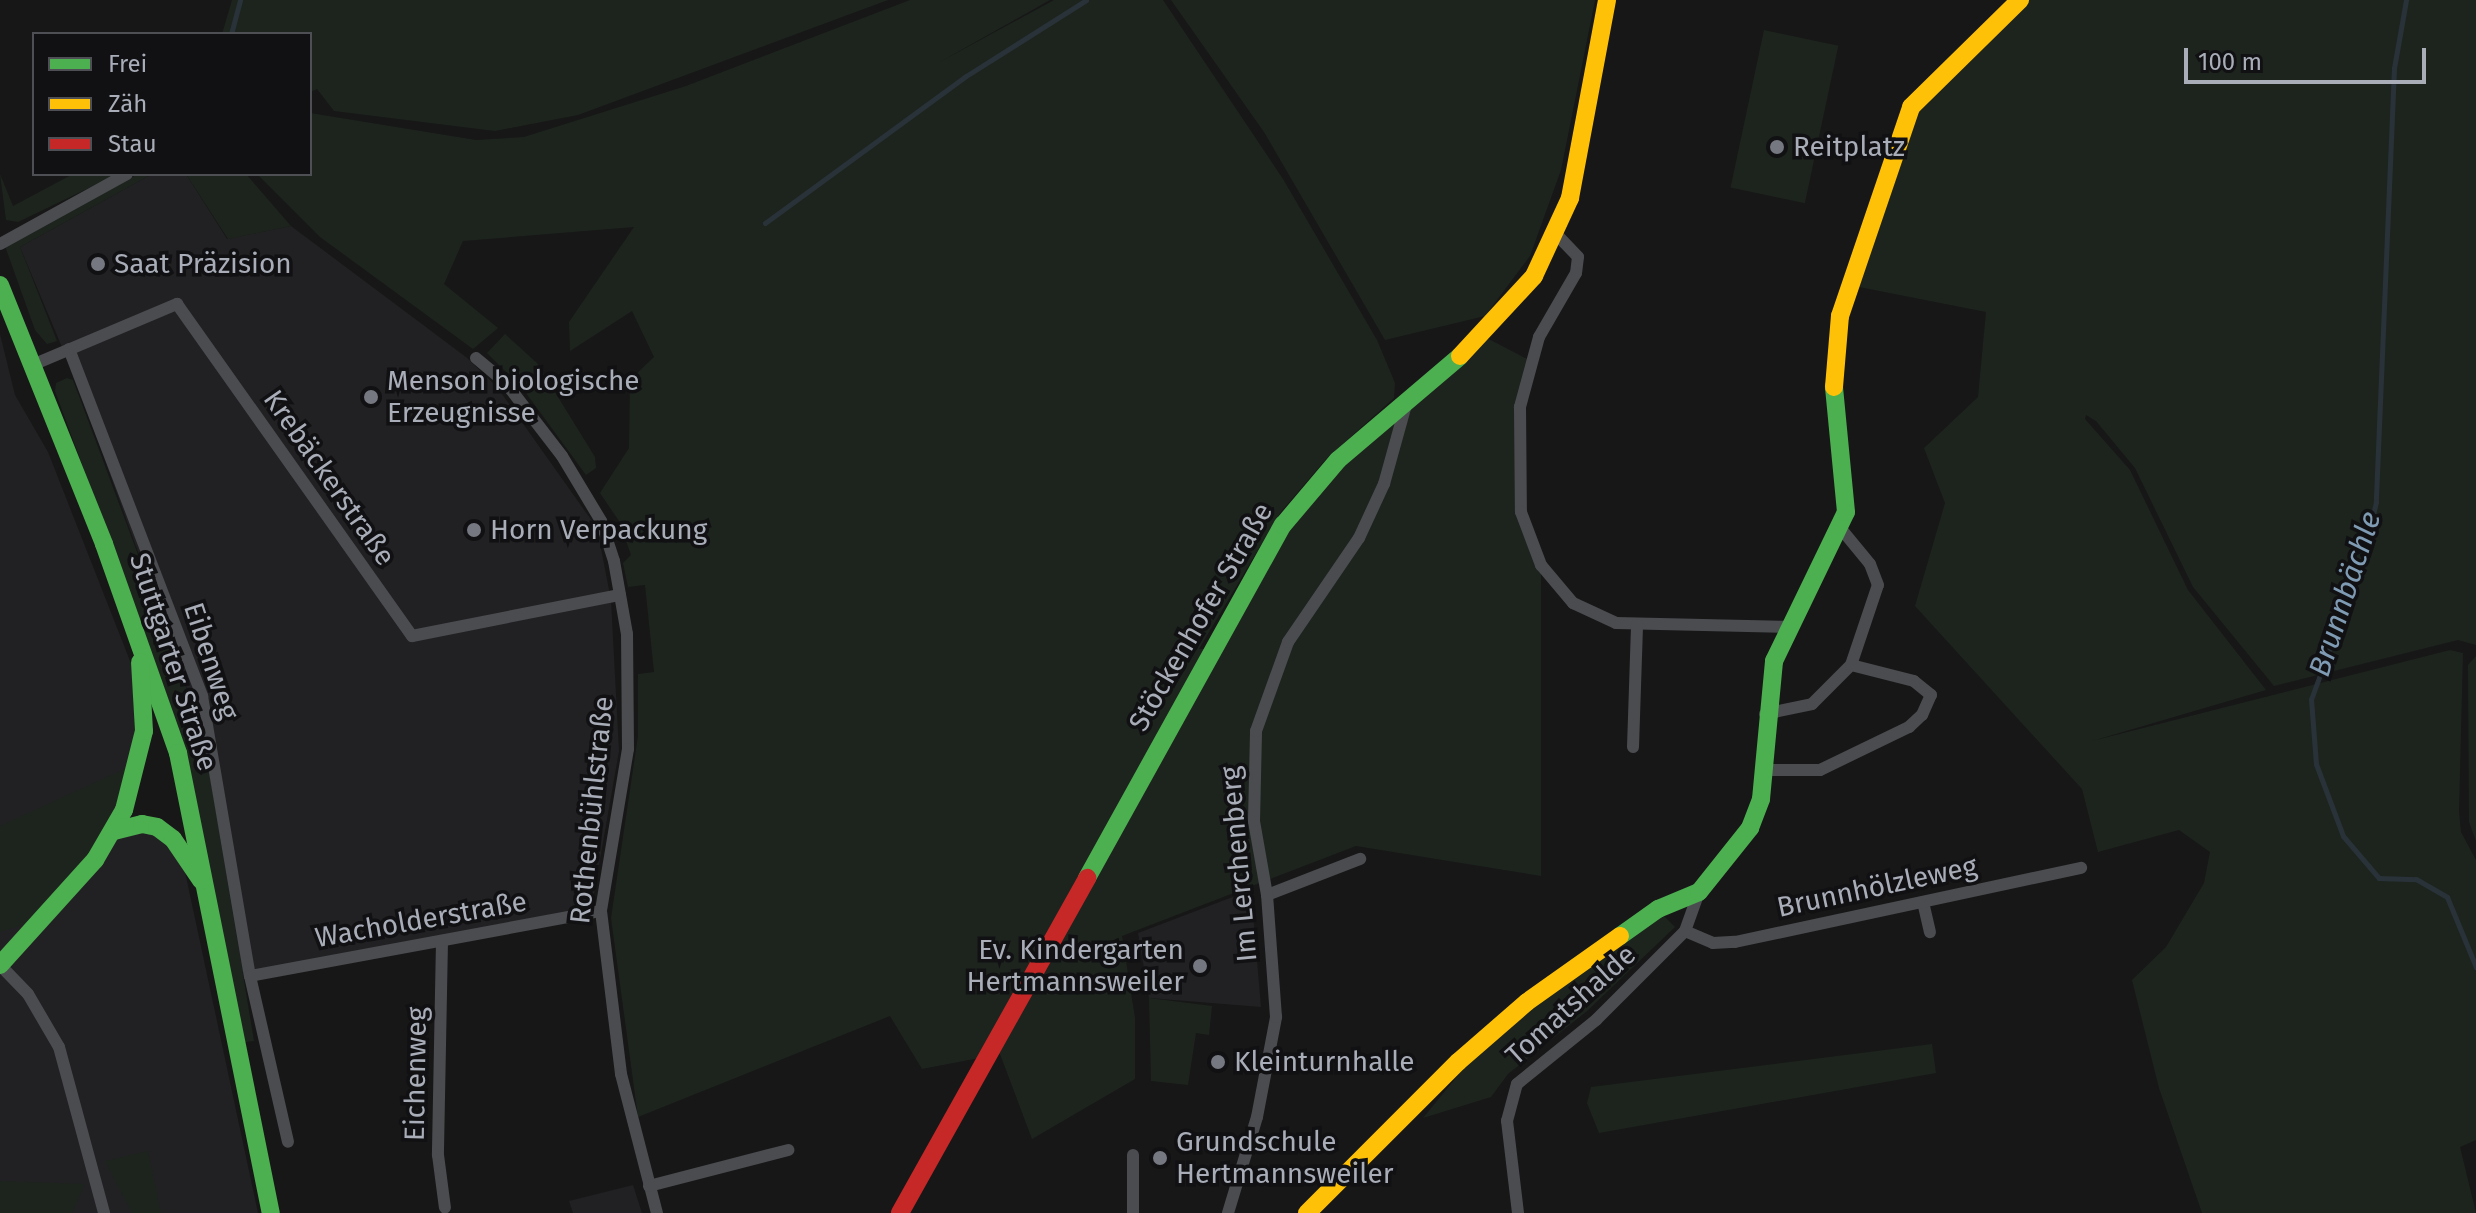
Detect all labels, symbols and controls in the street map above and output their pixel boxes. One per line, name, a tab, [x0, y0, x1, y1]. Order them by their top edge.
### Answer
legend	[32, 32, 312, 176]
scale bar	[2188, 32, 2430, 82]
text: 100 m	[2198, 48, 2262, 76]
text: Frei	[108, 50, 147, 78]
text: Zäh	[108, 90, 147, 118]
text: Stau	[108, 130, 157, 158]
place label: Reitplatz	[1793, 130, 1905, 164]
marker: Reitplatz	[1768, 138, 1786, 156]
place label: Saat Präzision	[114, 247, 292, 281]
marker: Saat Präzision	[89, 255, 107, 273]
place label: Menson biologische Erzeugnisse	[387, 364, 640, 430]
street label: Krebäckerstraße	[256, 384, 402, 572]
marker: Menson biologische Erzeugnisse	[362, 388, 380, 406]
street label: Stöckenhofer Straße	[1122, 497, 1280, 737]
water label: Brunnbächle	[2301, 507, 2389, 681]
place label: Horn Verpackung	[490, 513, 707, 547]
marker: Horn Verpackung	[465, 521, 483, 539]
street label: Stuttgarter Straße	[122, 549, 224, 775]
street label: Eibenweg	[176, 598, 246, 724]
street label: Rothenbühlstraße	[563, 695, 621, 925]
street label: Im Lerchenberg	[1214, 765, 1264, 963]
street label: Brunnhölzleweg	[1774, 849, 1980, 925]
street label: Wacholderstraße	[313, 885, 529, 955]
place label: Ev. Kindergarten Hertmannsweiler	[966, 933, 1184, 999]
street label: Tomatshalde	[1499, 938, 1643, 1072]
marker: Ev. Kindergarten Hertmannsweiler	[1191, 957, 1209, 975]
street label: Eichenweg	[398, 1007, 434, 1141]
place label: Kleinturnhalle	[1234, 1045, 1415, 1079]
marker: Kleinturnhalle	[1209, 1053, 1227, 1071]
place label: Grundschule Hertmannsweiler	[1176, 1125, 1394, 1191]
marker: Grundschule Hertmannsweiler	[1151, 1149, 1169, 1167]

